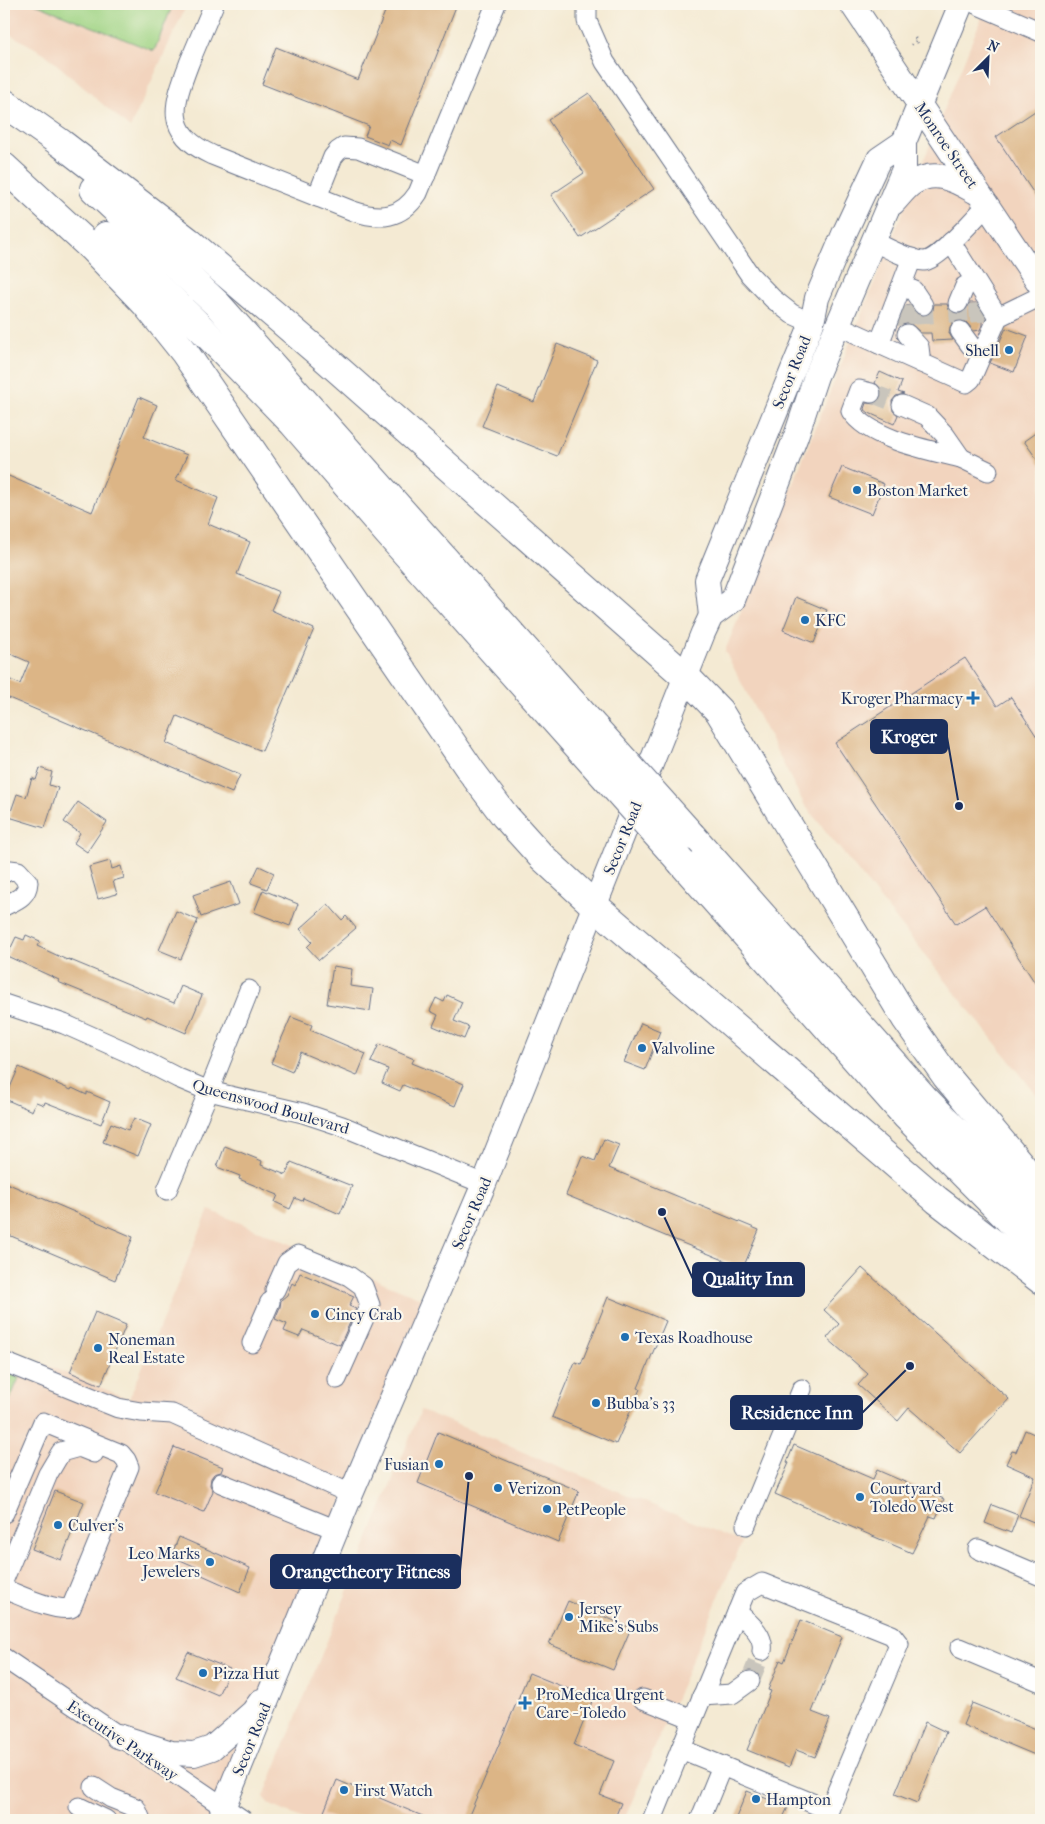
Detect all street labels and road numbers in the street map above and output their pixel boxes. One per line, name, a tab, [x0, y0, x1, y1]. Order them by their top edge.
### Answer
street label: Monroe Street	[911, 98, 983, 192]
street label: Secor Road	[768, 333, 815, 411]
street label: Secor Road	[599, 799, 646, 877]
street label: Queenswood Boulevard	[190, 1075, 352, 1138]
street label: Secor Road	[448, 1174, 495, 1252]
street label: Executive Parkway	[63, 1696, 182, 1785]
street label: Secor Road	[228, 1700, 275, 1778]

